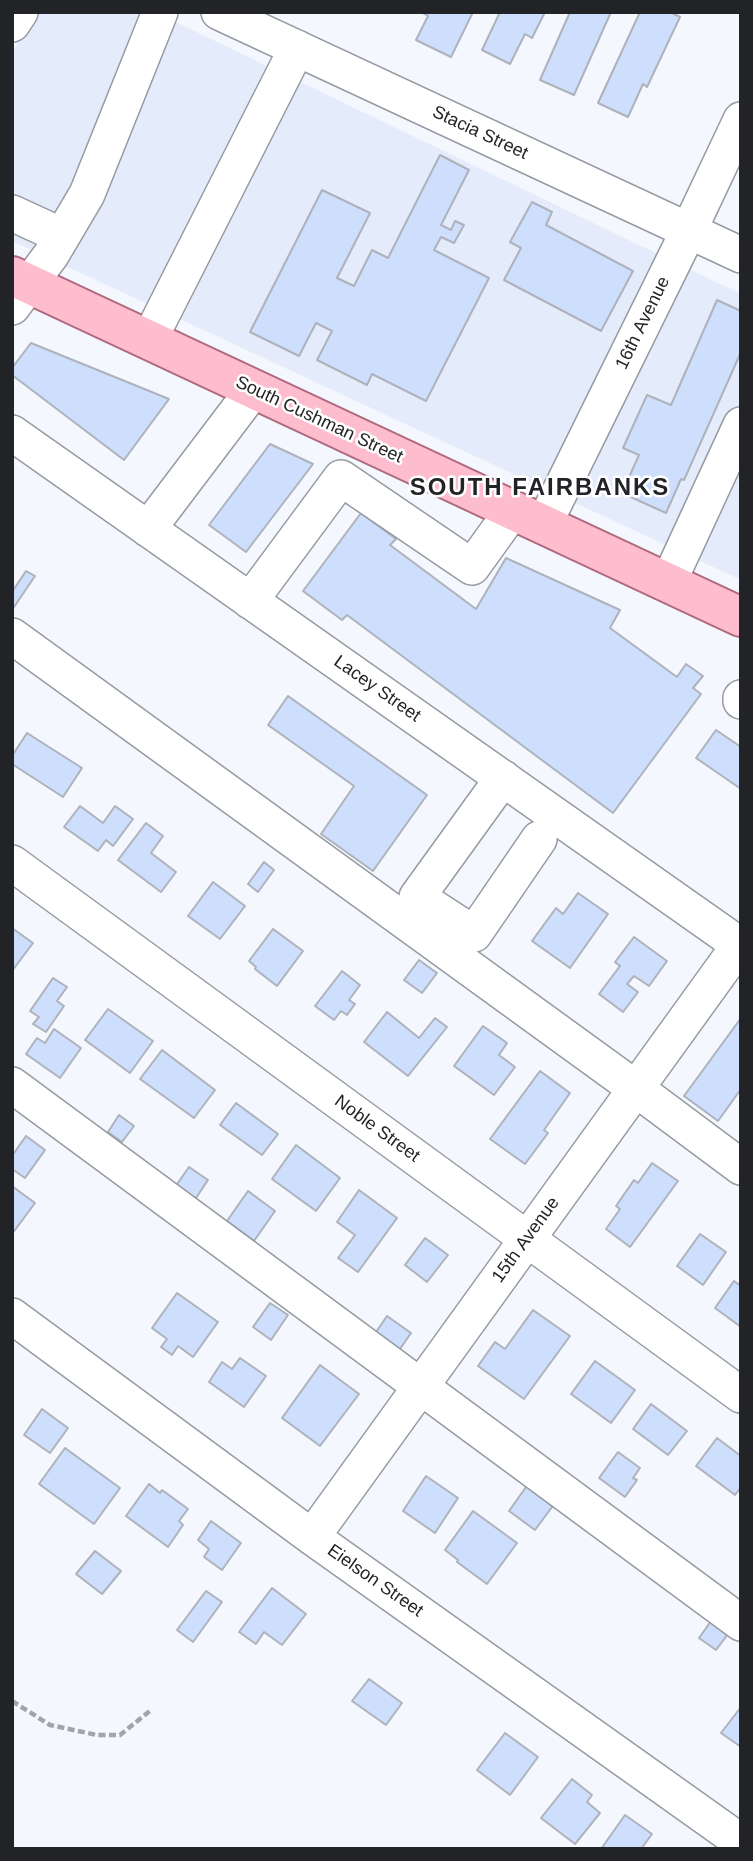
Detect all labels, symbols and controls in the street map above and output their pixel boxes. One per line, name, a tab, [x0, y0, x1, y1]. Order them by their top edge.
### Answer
street label: Stacia Street	[429, 101, 531, 165]
street label: 16th Avenue	[611, 273, 675, 373]
street label: South Cushman Street	[232, 372, 406, 468]
district label: SOUTH FAIRBANKS	[412, 474, 668, 502]
street label: Lacey Street	[329, 651, 425, 727]
street label: Noble Street	[330, 1091, 424, 1167]
street label: 15th Avenue	[488, 1193, 564, 1287]
street label: Eielson Street	[323, 1540, 427, 1622]

